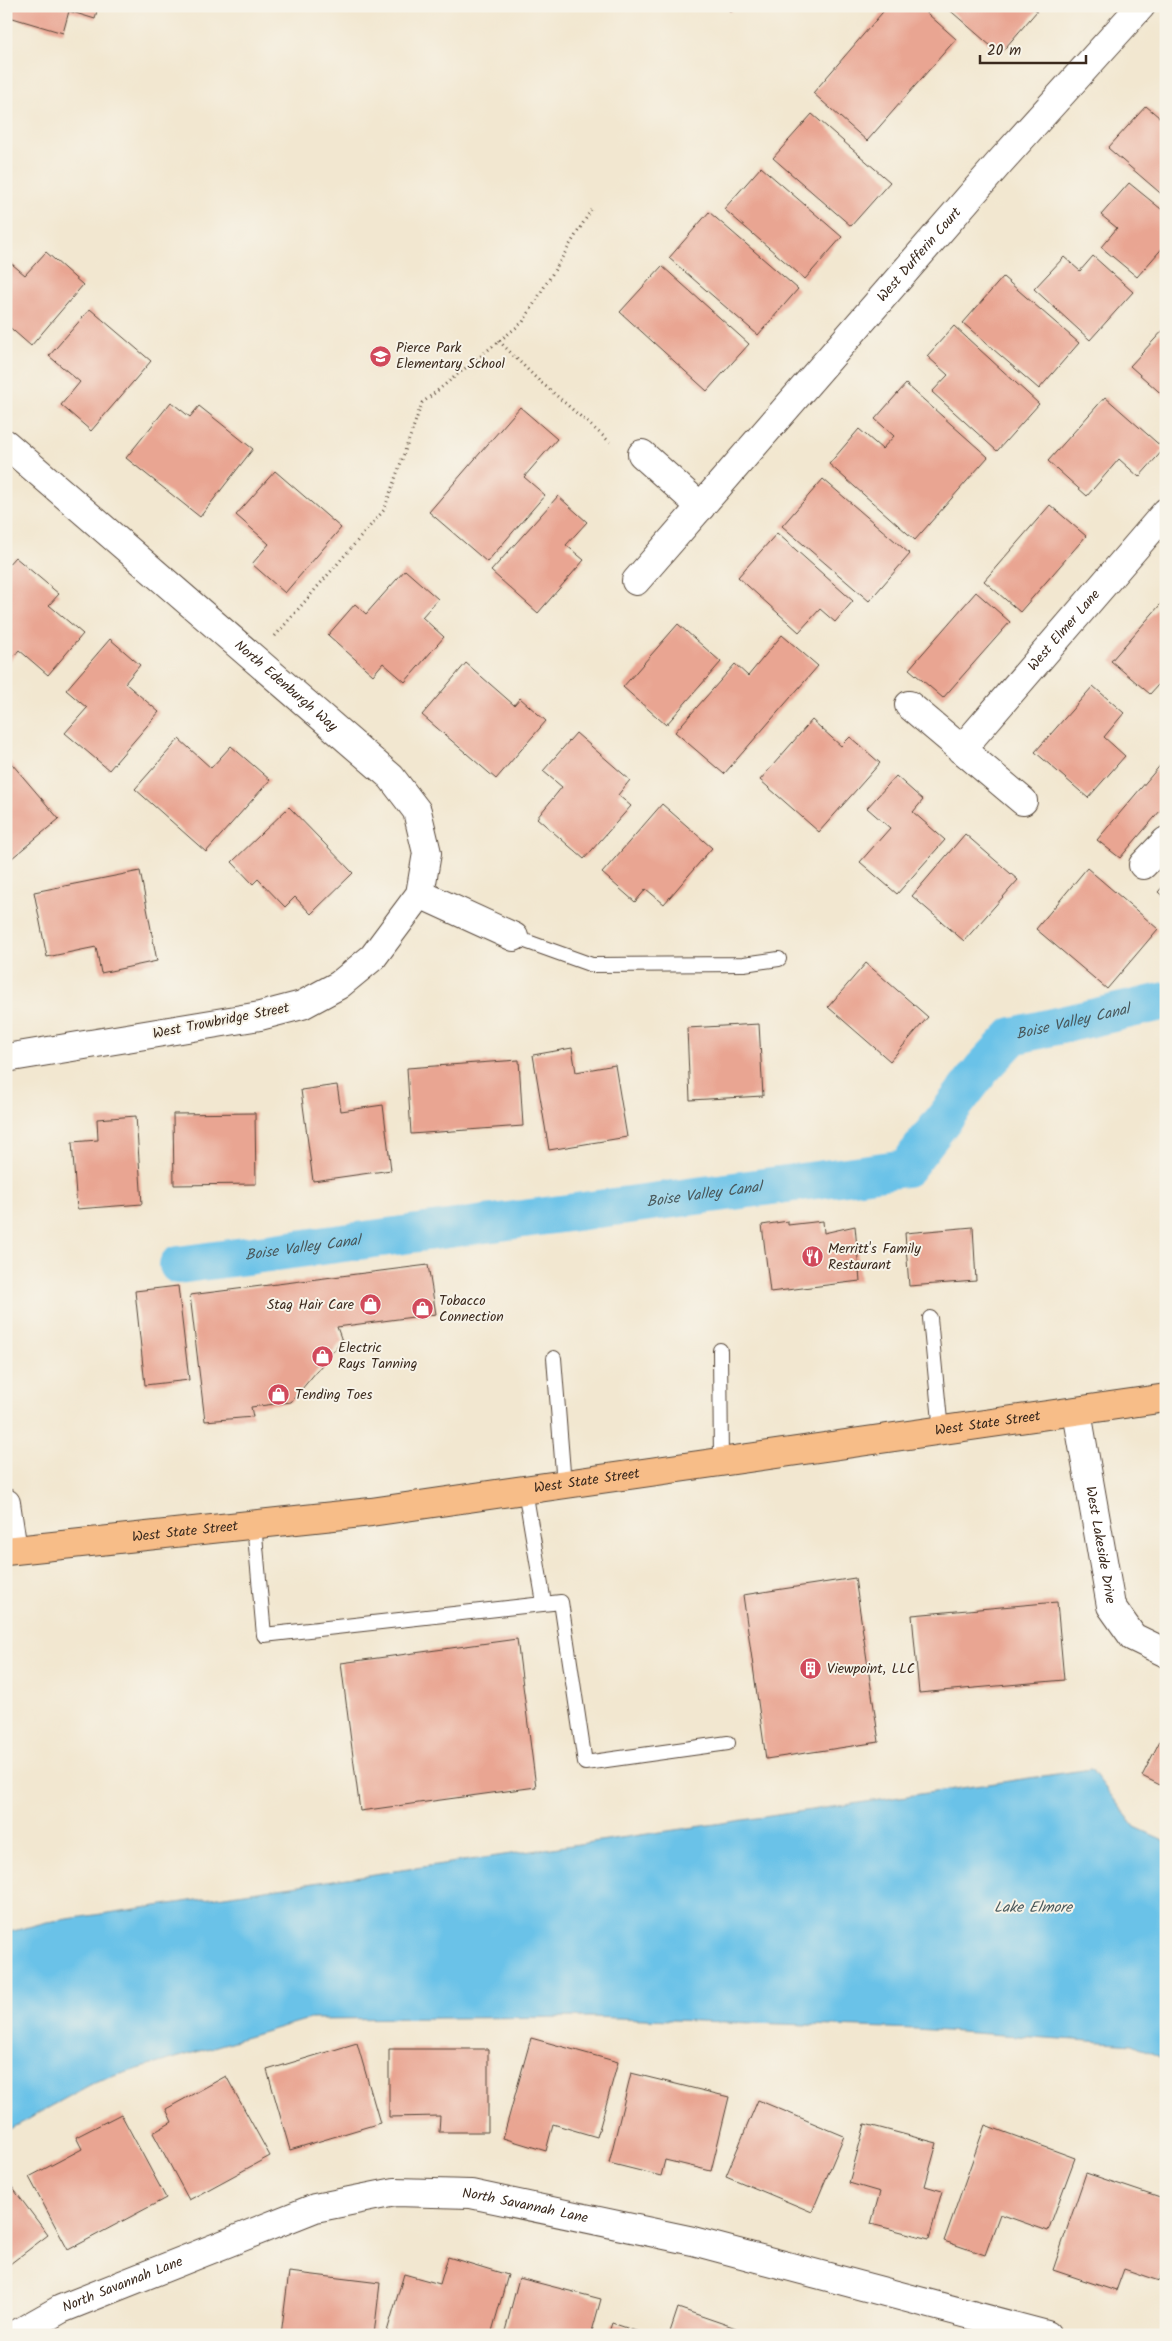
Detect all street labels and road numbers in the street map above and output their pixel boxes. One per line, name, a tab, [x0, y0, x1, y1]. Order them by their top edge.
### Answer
street label: West Dufferin Court	[872, 202, 967, 307]
street label: West Elmer Lane	[1023, 584, 1106, 676]
street label: North Edenburgh Way	[229, 635, 343, 737]
street label: West Trowbridge Street	[151, 997, 292, 1045]
street label: West State Street	[933, 1405, 1043, 1442]
street label: West State Street	[532, 1463, 642, 1500]
street label: West Lakeside Drive	[1079, 1485, 1122, 1606]
street label: West State Street	[131, 1515, 240, 1548]
street label: North Savannah Lane	[462, 2183, 591, 2230]
street label: North Savannah Lane	[59, 2250, 187, 2318]

